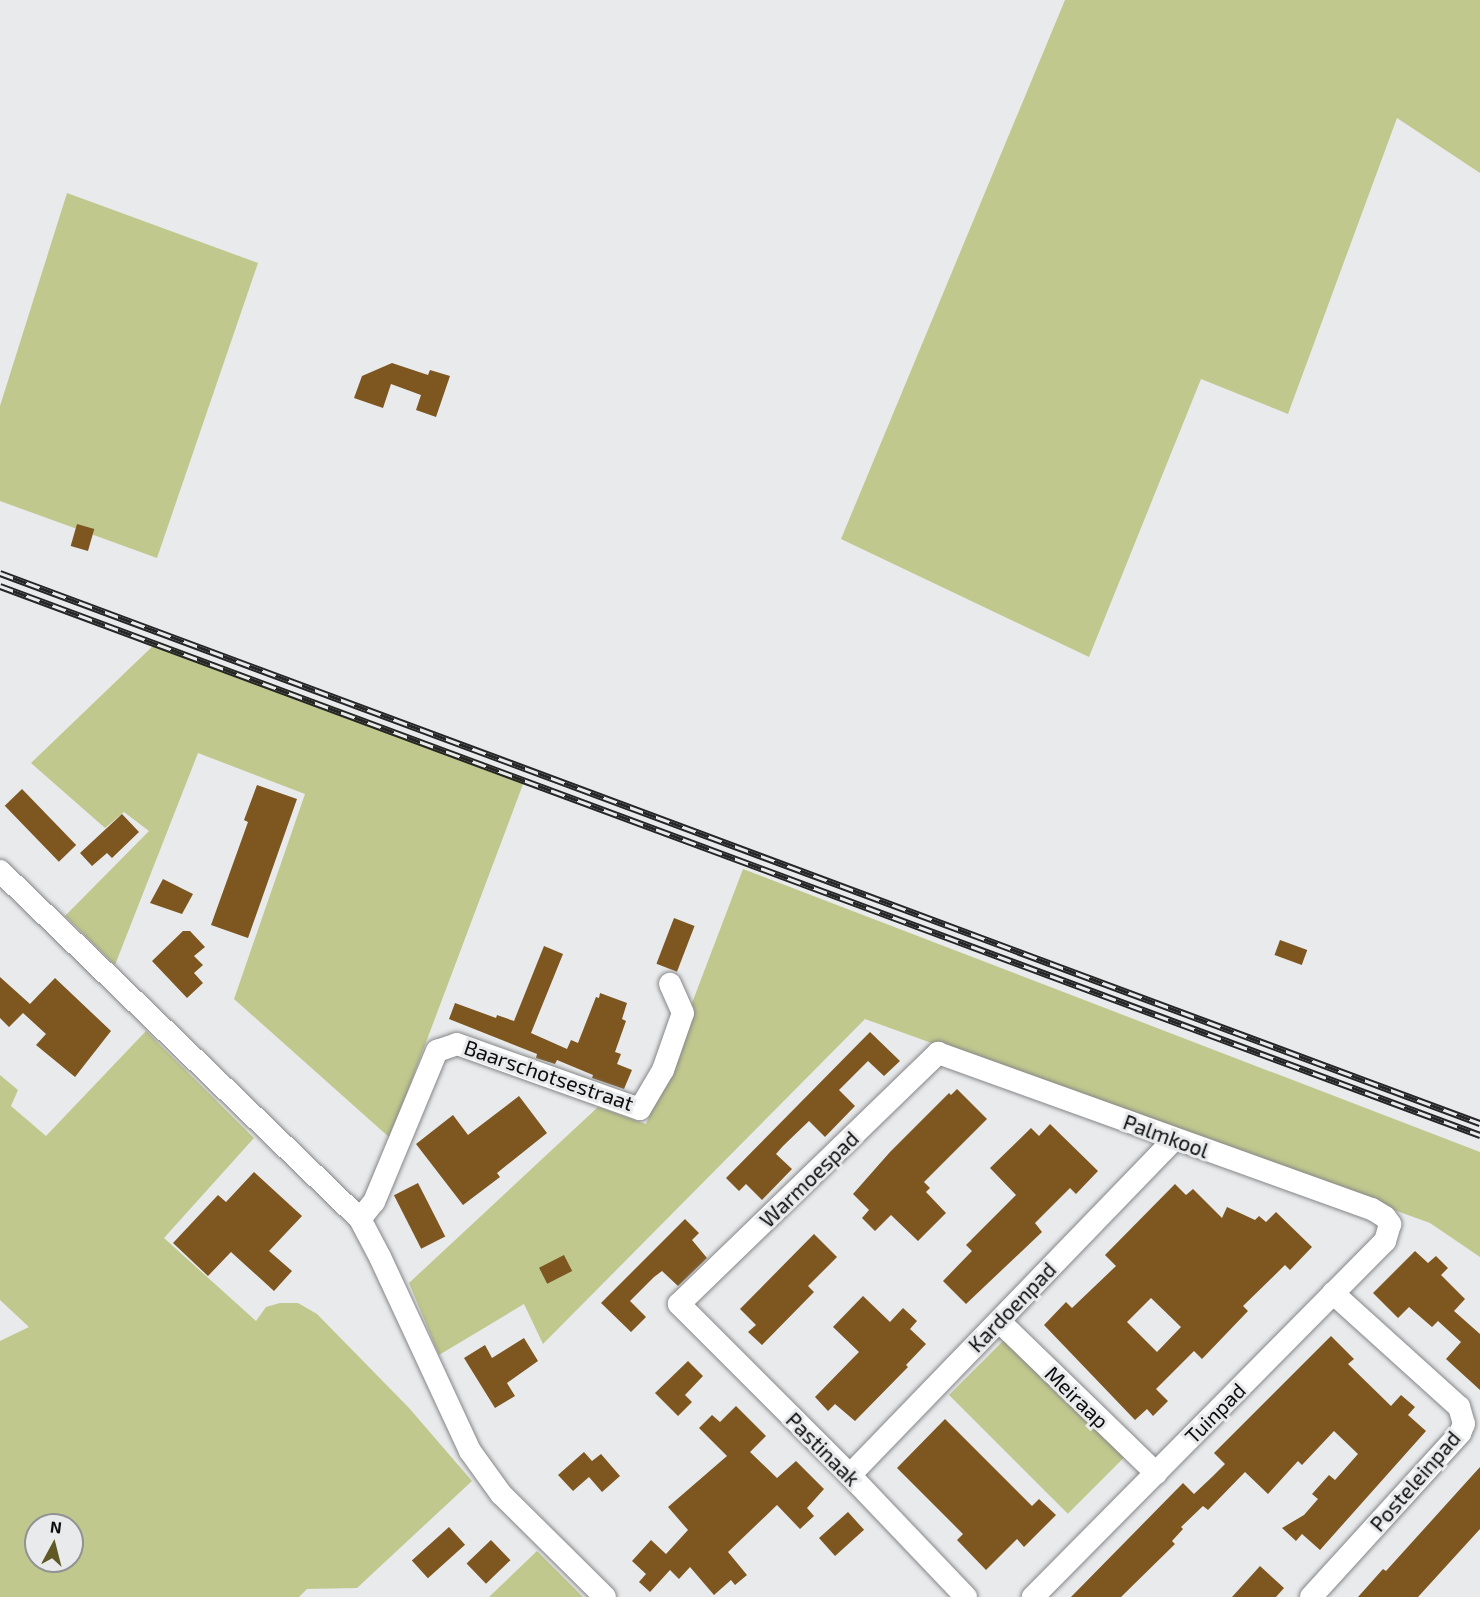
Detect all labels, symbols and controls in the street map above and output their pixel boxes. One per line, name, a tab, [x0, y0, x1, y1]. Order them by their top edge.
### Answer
street label: Baarschotsestraat	[461, 1034, 637, 1116]
street label: Palmkool	[1120, 1109, 1212, 1163]
street label: Warmoespad	[754, 1126, 864, 1232]
street label: Kardoenpad	[963, 1257, 1061, 1357]
street label: Meiraap	[1040, 1361, 1114, 1433]
street label: Tuinpad	[1179, 1377, 1251, 1449]
street label: Pastinaak	[781, 1407, 865, 1491]
street label: Posteleinpad	[1365, 1426, 1465, 1536]
north arrow	[24, 1513, 84, 1573]
text: N	[49, 1516, 63, 1537]

